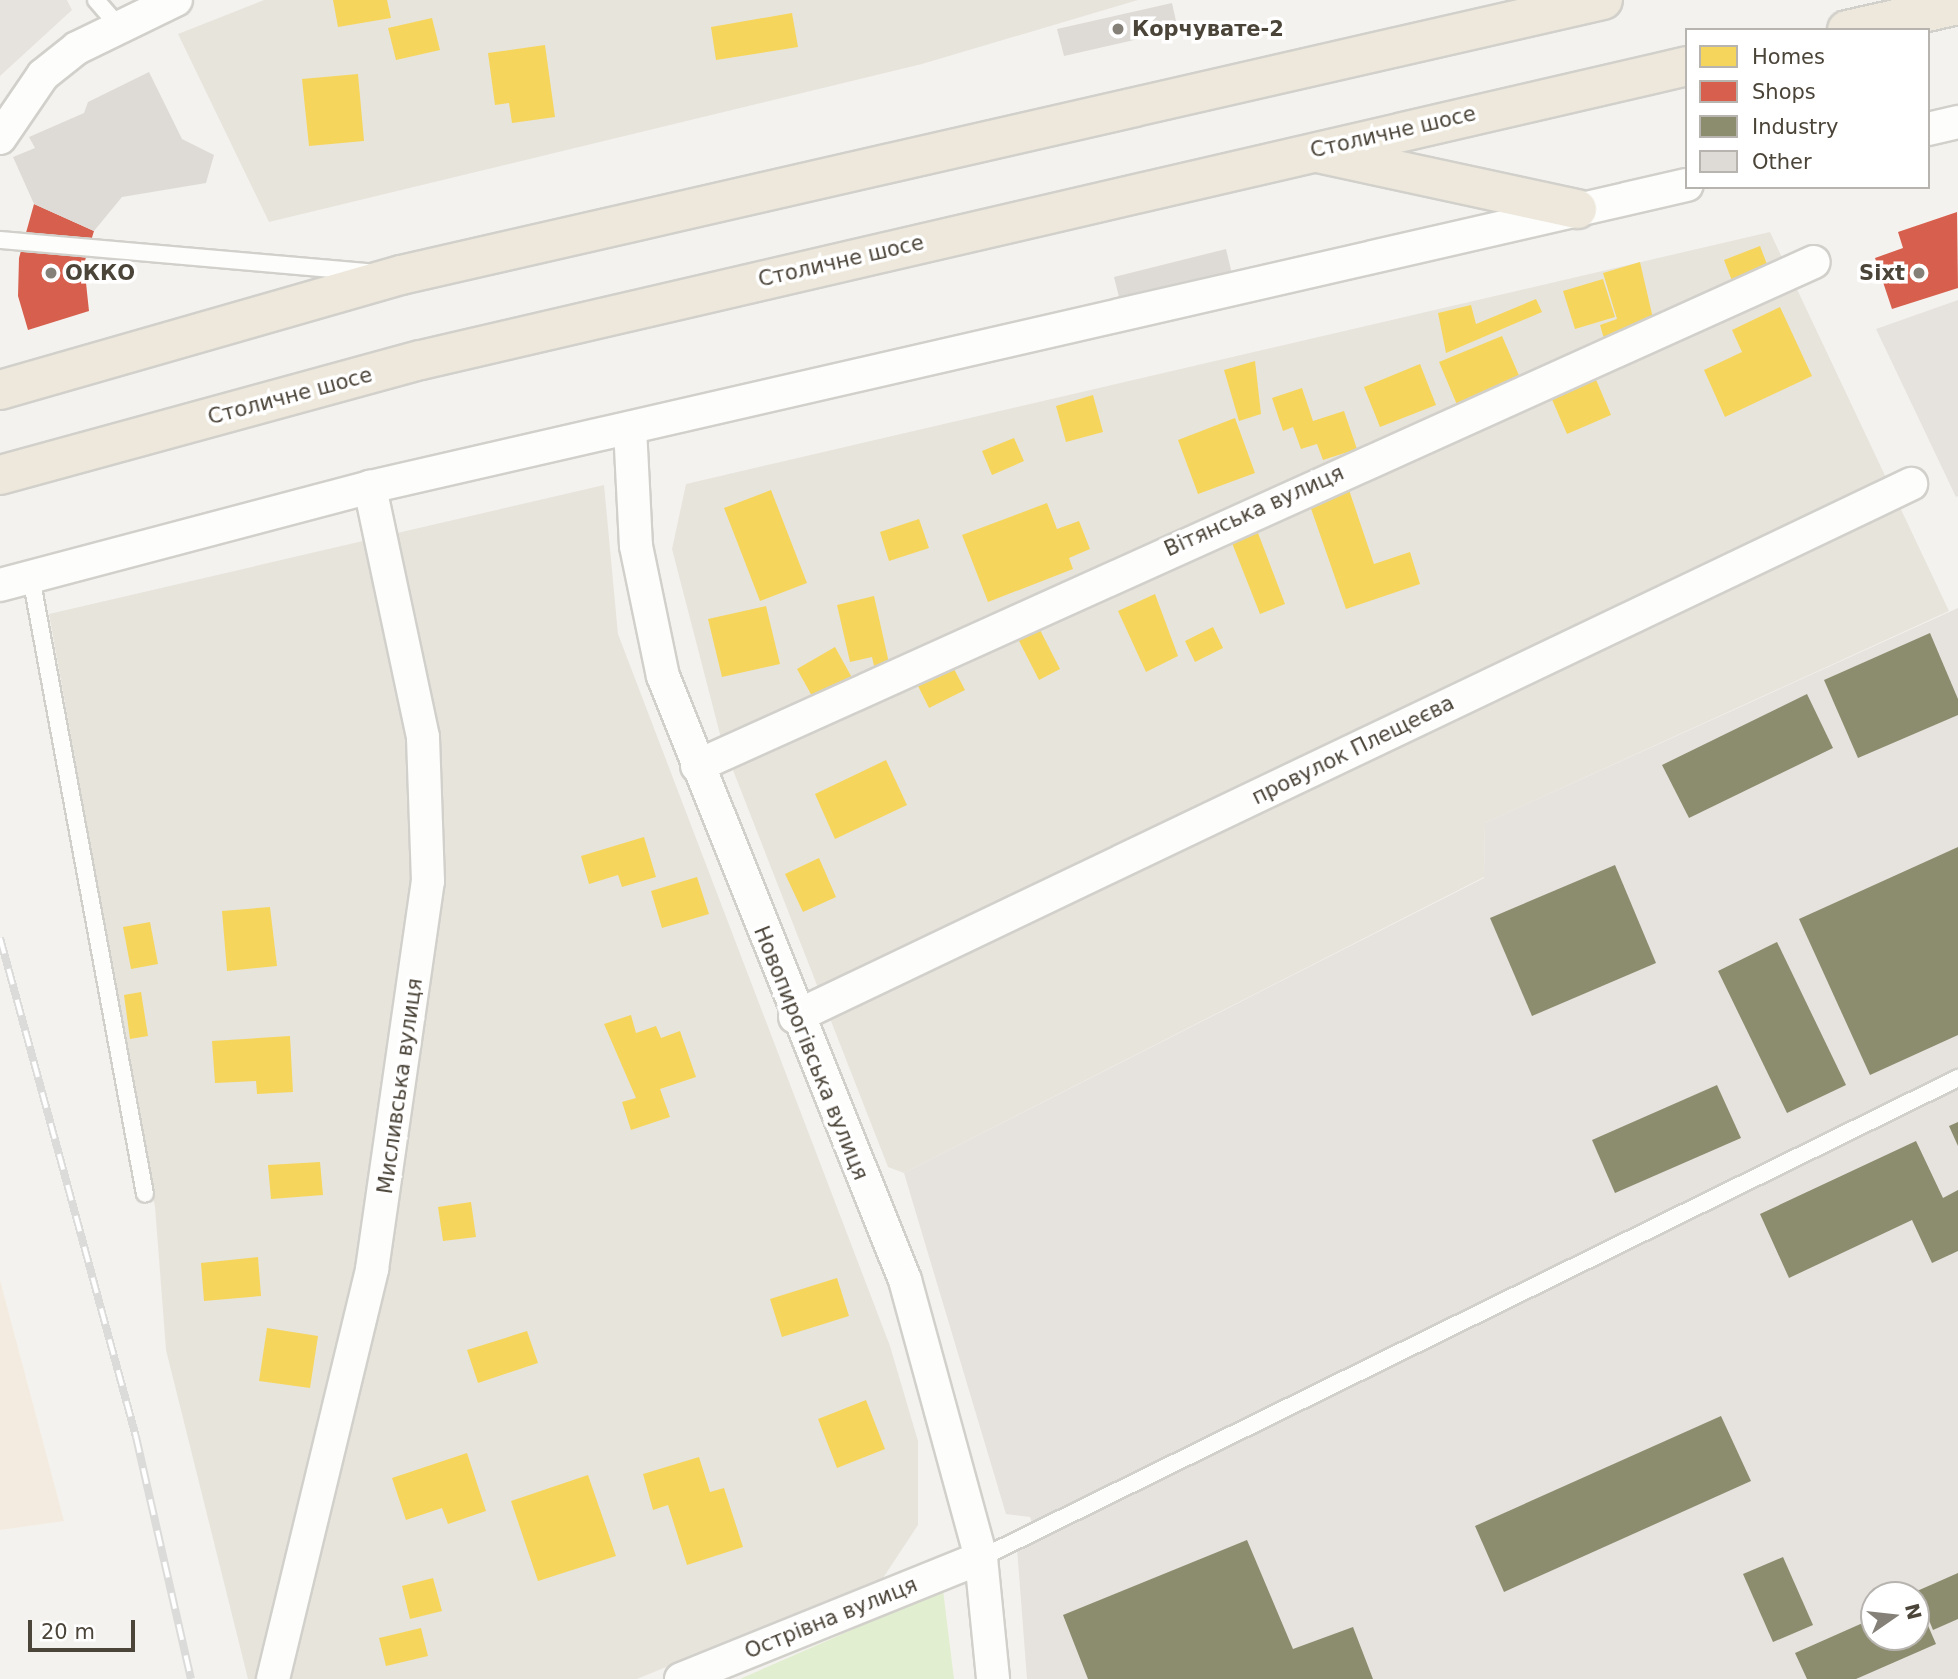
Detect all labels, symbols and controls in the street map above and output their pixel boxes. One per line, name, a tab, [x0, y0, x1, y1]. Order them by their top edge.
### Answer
place label: Корчувате-2	[1132, 16, 1284, 42]
marker: Корчувате-2	[1110, 21, 1126, 37]
legend	[1685, 28, 1930, 189]
text: Homes	[1752, 45, 1825, 69]
text: Shops	[1752, 80, 1816, 104]
street label: Столичне шосе	[1308, 101, 1478, 163]
text: Industry	[1752, 115, 1838, 139]
text: Other	[1752, 150, 1812, 174]
street label: Столичне шосе	[756, 230, 926, 292]
place label: ОККО	[65, 260, 135, 286]
place label: Sixt	[1859, 260, 1905, 286]
marker: ОККО	[43, 265, 59, 281]
marker: Sixt	[1911, 265, 1927, 281]
street label: Столичне шосе	[205, 362, 375, 430]
street label: Вітянська вулиця	[1160, 460, 1348, 562]
street label: провулок Плещеєва	[1248, 690, 1458, 810]
street label: Новопирогівська вулиця	[748, 922, 874, 1184]
street label: Мисливська вулиця	[372, 976, 428, 1196]
street label: Острівна вулиця	[741, 1572, 921, 1664]
north arrow	[1860, 1581, 1930, 1651]
text: N	[1901, 1601, 1926, 1622]
scale bar	[32, 1606, 138, 1650]
text: 20 m	[41, 1620, 95, 1644]

